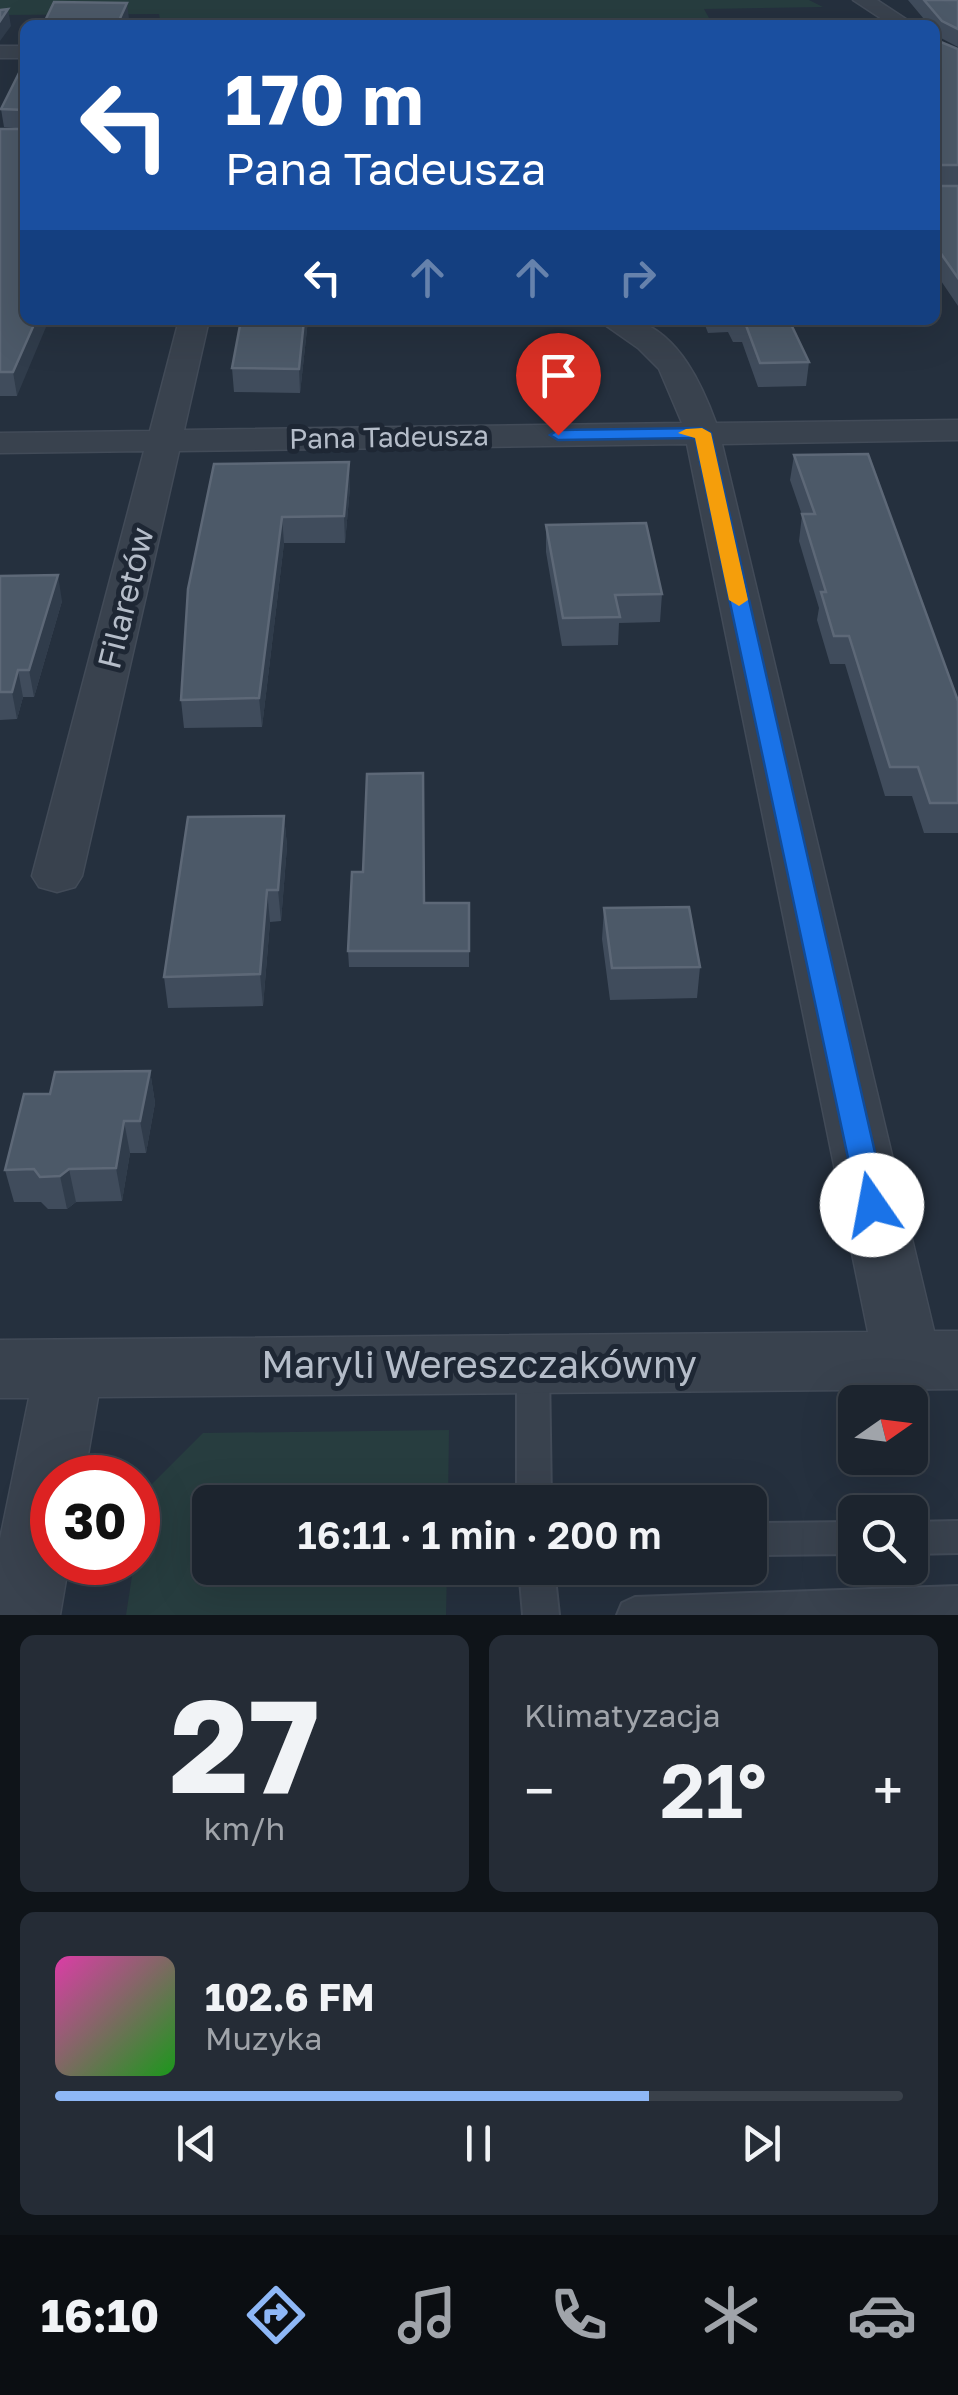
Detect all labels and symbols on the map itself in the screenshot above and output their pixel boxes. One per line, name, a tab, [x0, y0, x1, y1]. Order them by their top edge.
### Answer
pin	[516, 333, 601, 436]
street label: Pana Tadeusza	[289, 418, 489, 455]
street label: Filaretów	[89, 523, 161, 672]
position arrow	[820, 1153, 924, 1257]
street label: Maryli Wereszczakówny	[261, 1341, 697, 1386]
north arrow	[838, 1385, 928, 1475]
speed limit sign: 30	[30, 1455, 160, 1585]

